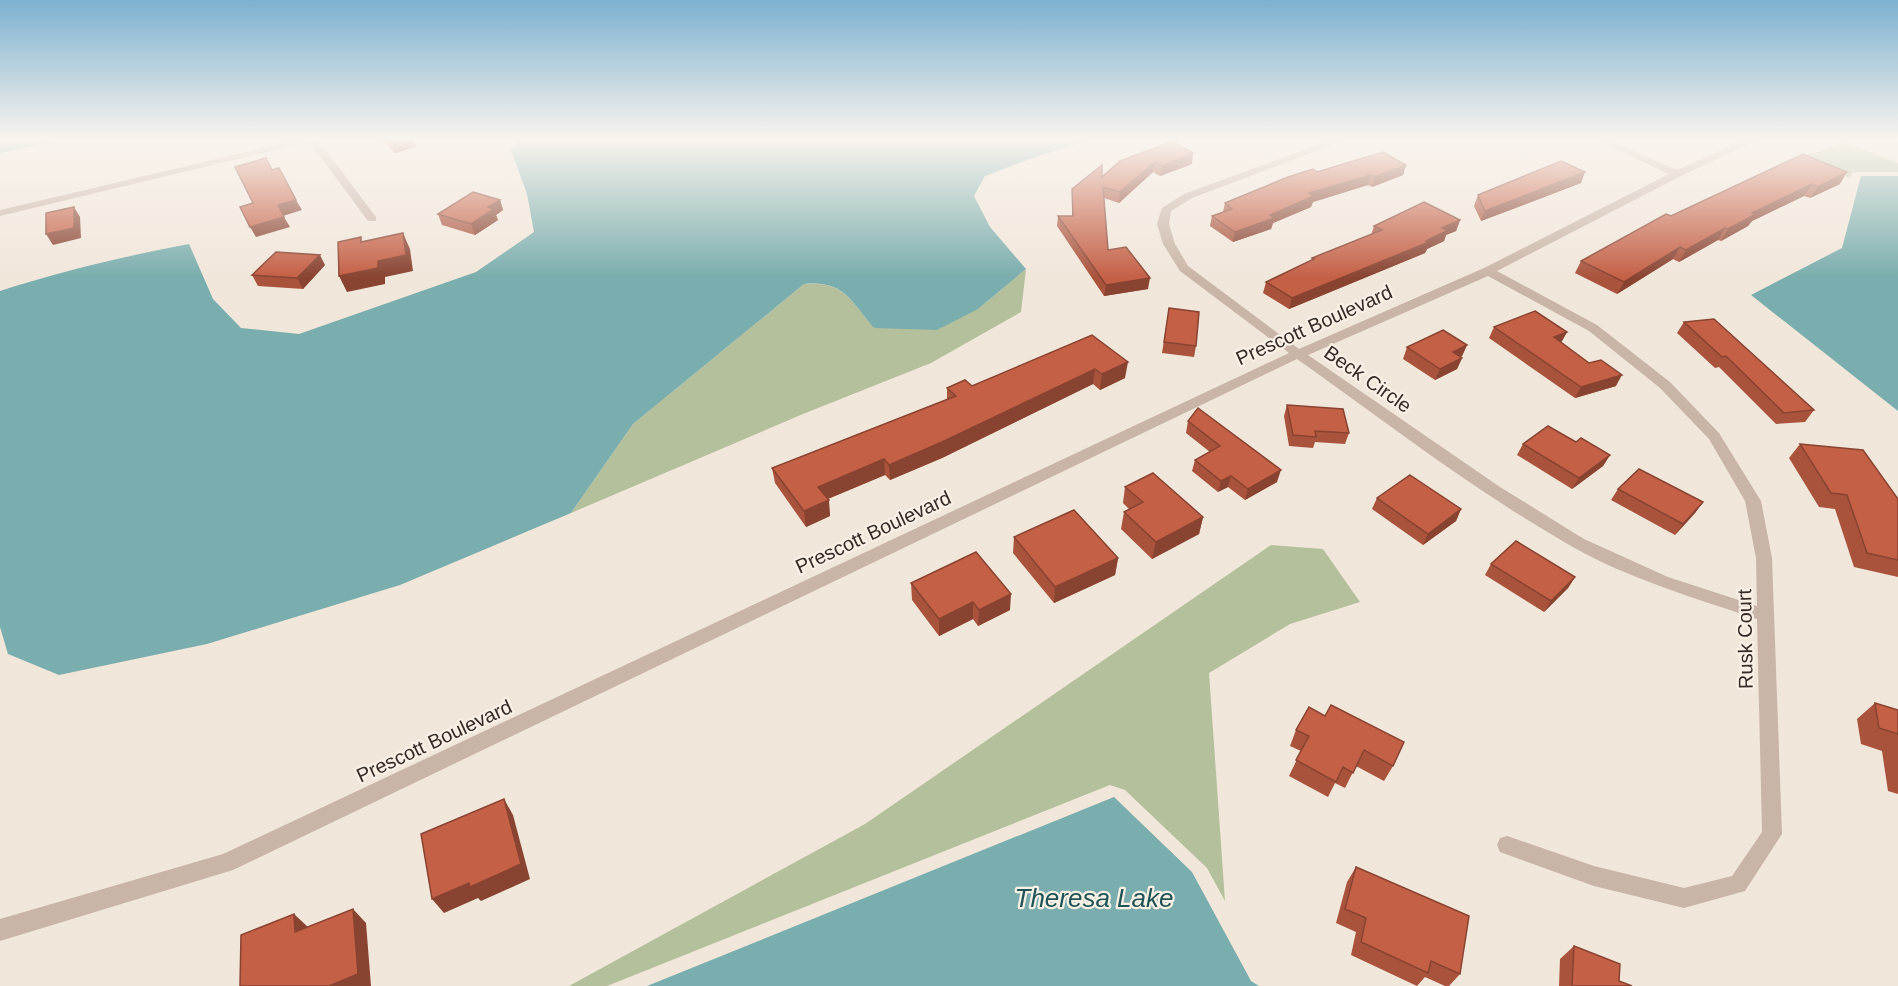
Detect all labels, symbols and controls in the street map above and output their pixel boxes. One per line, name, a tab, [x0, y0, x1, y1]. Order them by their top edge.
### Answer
street label: Prescott Boulevard	[1232, 281, 1396, 369]
street label: Beck Circle	[1320, 341, 1416, 417]
street label: Prescott Boulevard	[792, 486, 954, 578]
street label: Rusk Court	[1733, 588, 1757, 689]
street label: Prescott Boulevard	[353, 695, 515, 787]
water label: Theresa Lake	[1015, 883, 1173, 913]

